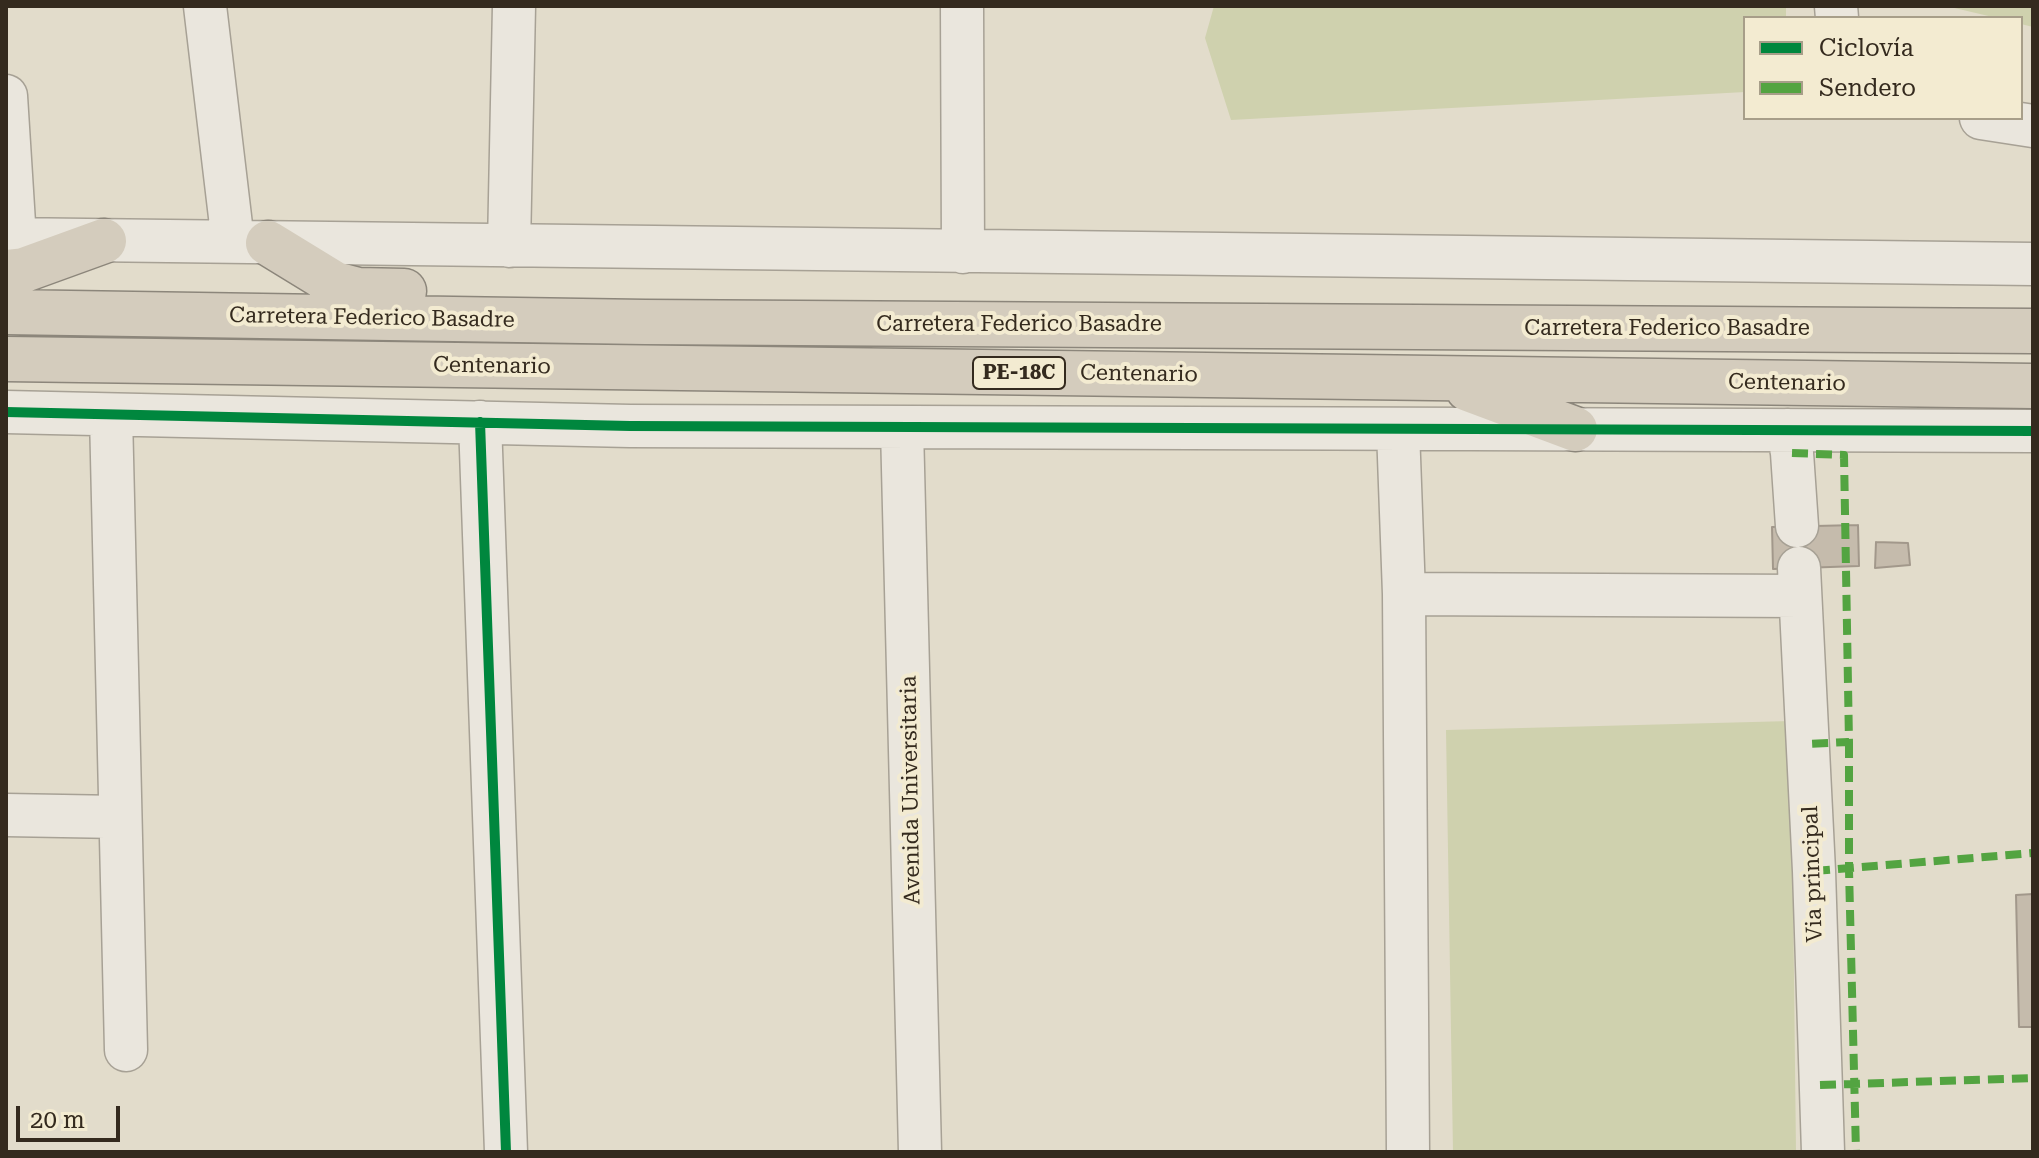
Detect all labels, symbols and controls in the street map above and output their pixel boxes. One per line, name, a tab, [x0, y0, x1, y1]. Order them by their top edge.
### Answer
legend	[1743, 16, 2023, 120]
text: Ciclovía	[1819, 34, 1914, 62]
text: Sendero	[1819, 74, 1916, 102]
street label: Carretera Federico Basadre	[229, 302, 515, 334]
street label: Carretera Federico Basadre	[876, 312, 1162, 338]
street label: Carretera Federico Basadre	[1524, 316, 1810, 342]
street label: Centenario	[433, 352, 551, 380]
road number: PE-18C	[973, 357, 1065, 389]
street label: Centenario	[1080, 360, 1198, 388]
street label: Centenario	[1728, 369, 1846, 397]
street label: Avenida Universitaria	[896, 675, 926, 905]
street label: Via principal	[1797, 805, 1829, 943]
scale bar	[20, 1090, 124, 1140]
text: 20 m	[30, 1106, 85, 1134]

